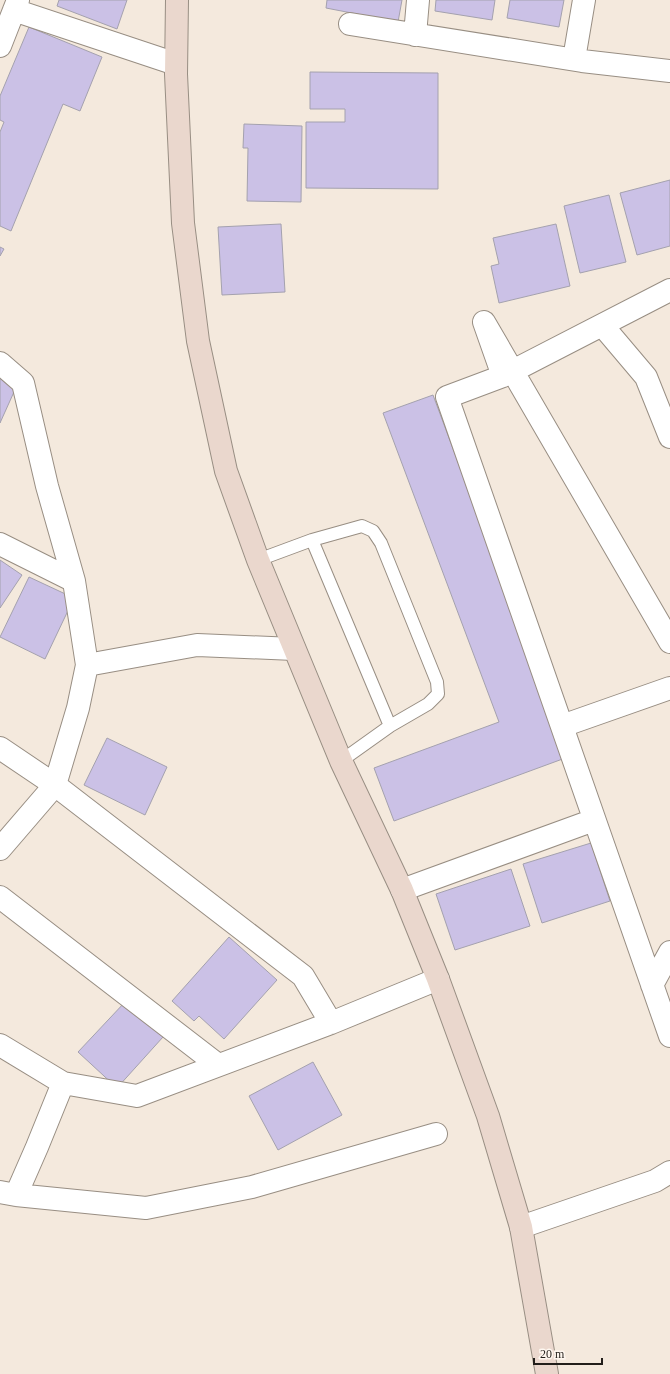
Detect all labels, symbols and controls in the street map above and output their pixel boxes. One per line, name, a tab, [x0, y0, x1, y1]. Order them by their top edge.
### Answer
scale bar	[534, 1340, 602, 1366]
text: 20 m	[540, 1347, 565, 1361]

